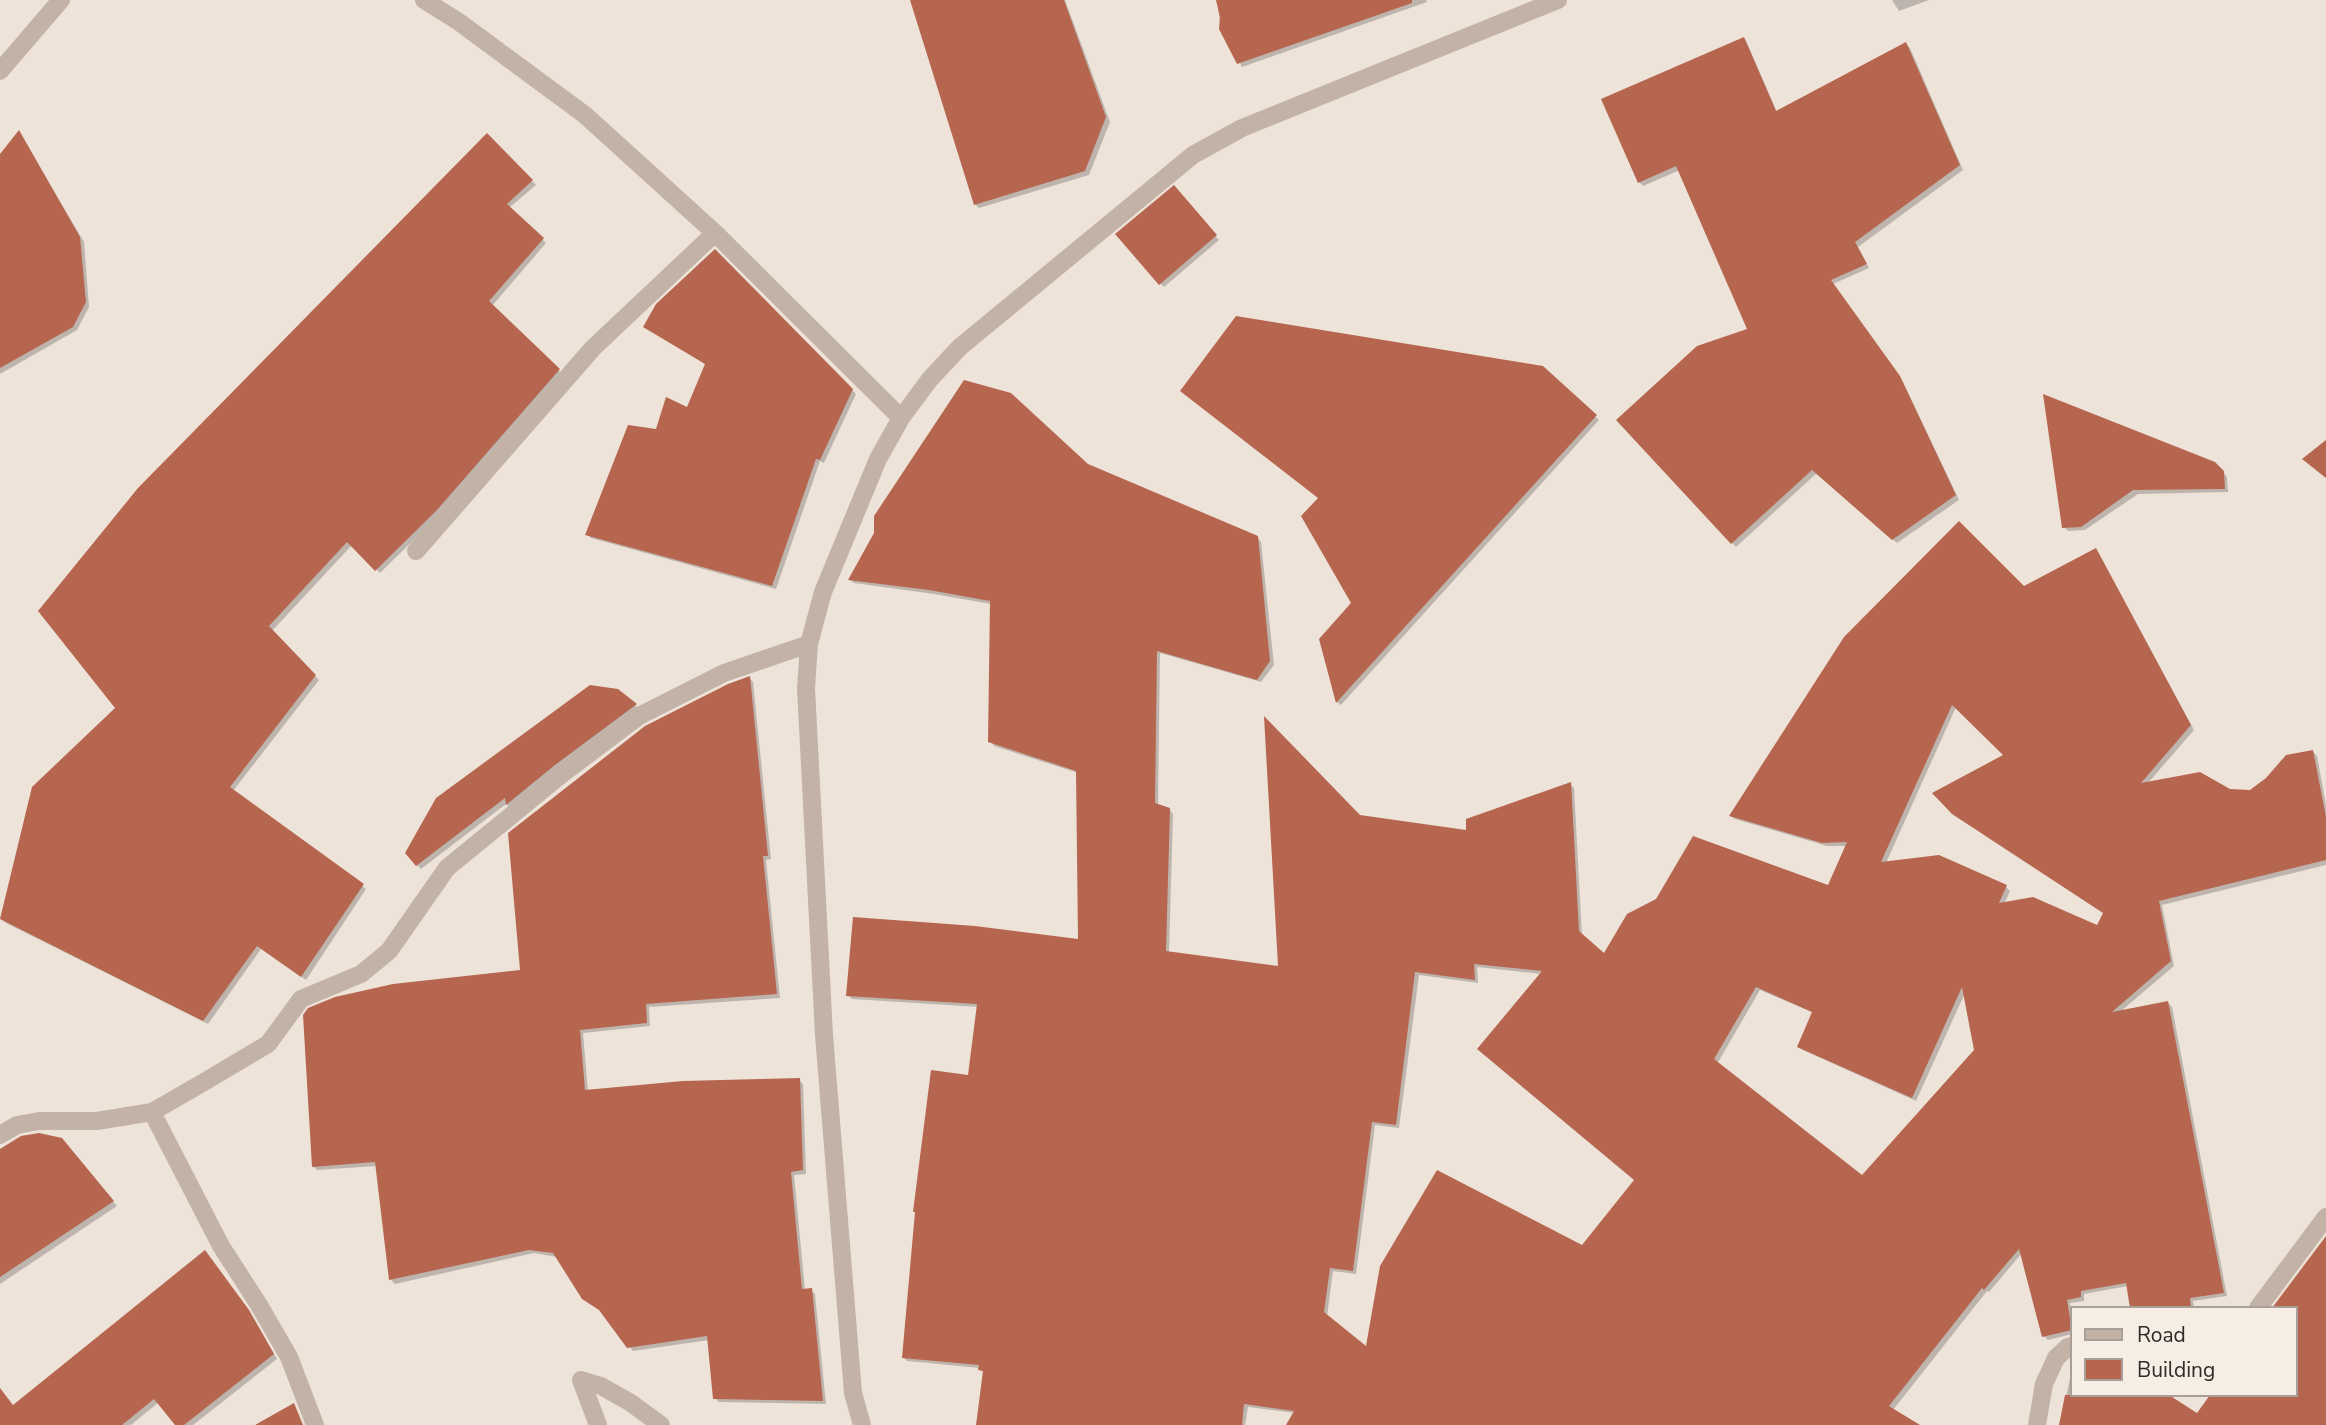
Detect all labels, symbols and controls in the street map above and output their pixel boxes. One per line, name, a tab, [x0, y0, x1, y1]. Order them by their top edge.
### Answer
legend	[2070, 1306, 2298, 1397]
text: Road	[2137, 1321, 2186, 1349]
text: Building	[2137, 1356, 2215, 1384]

